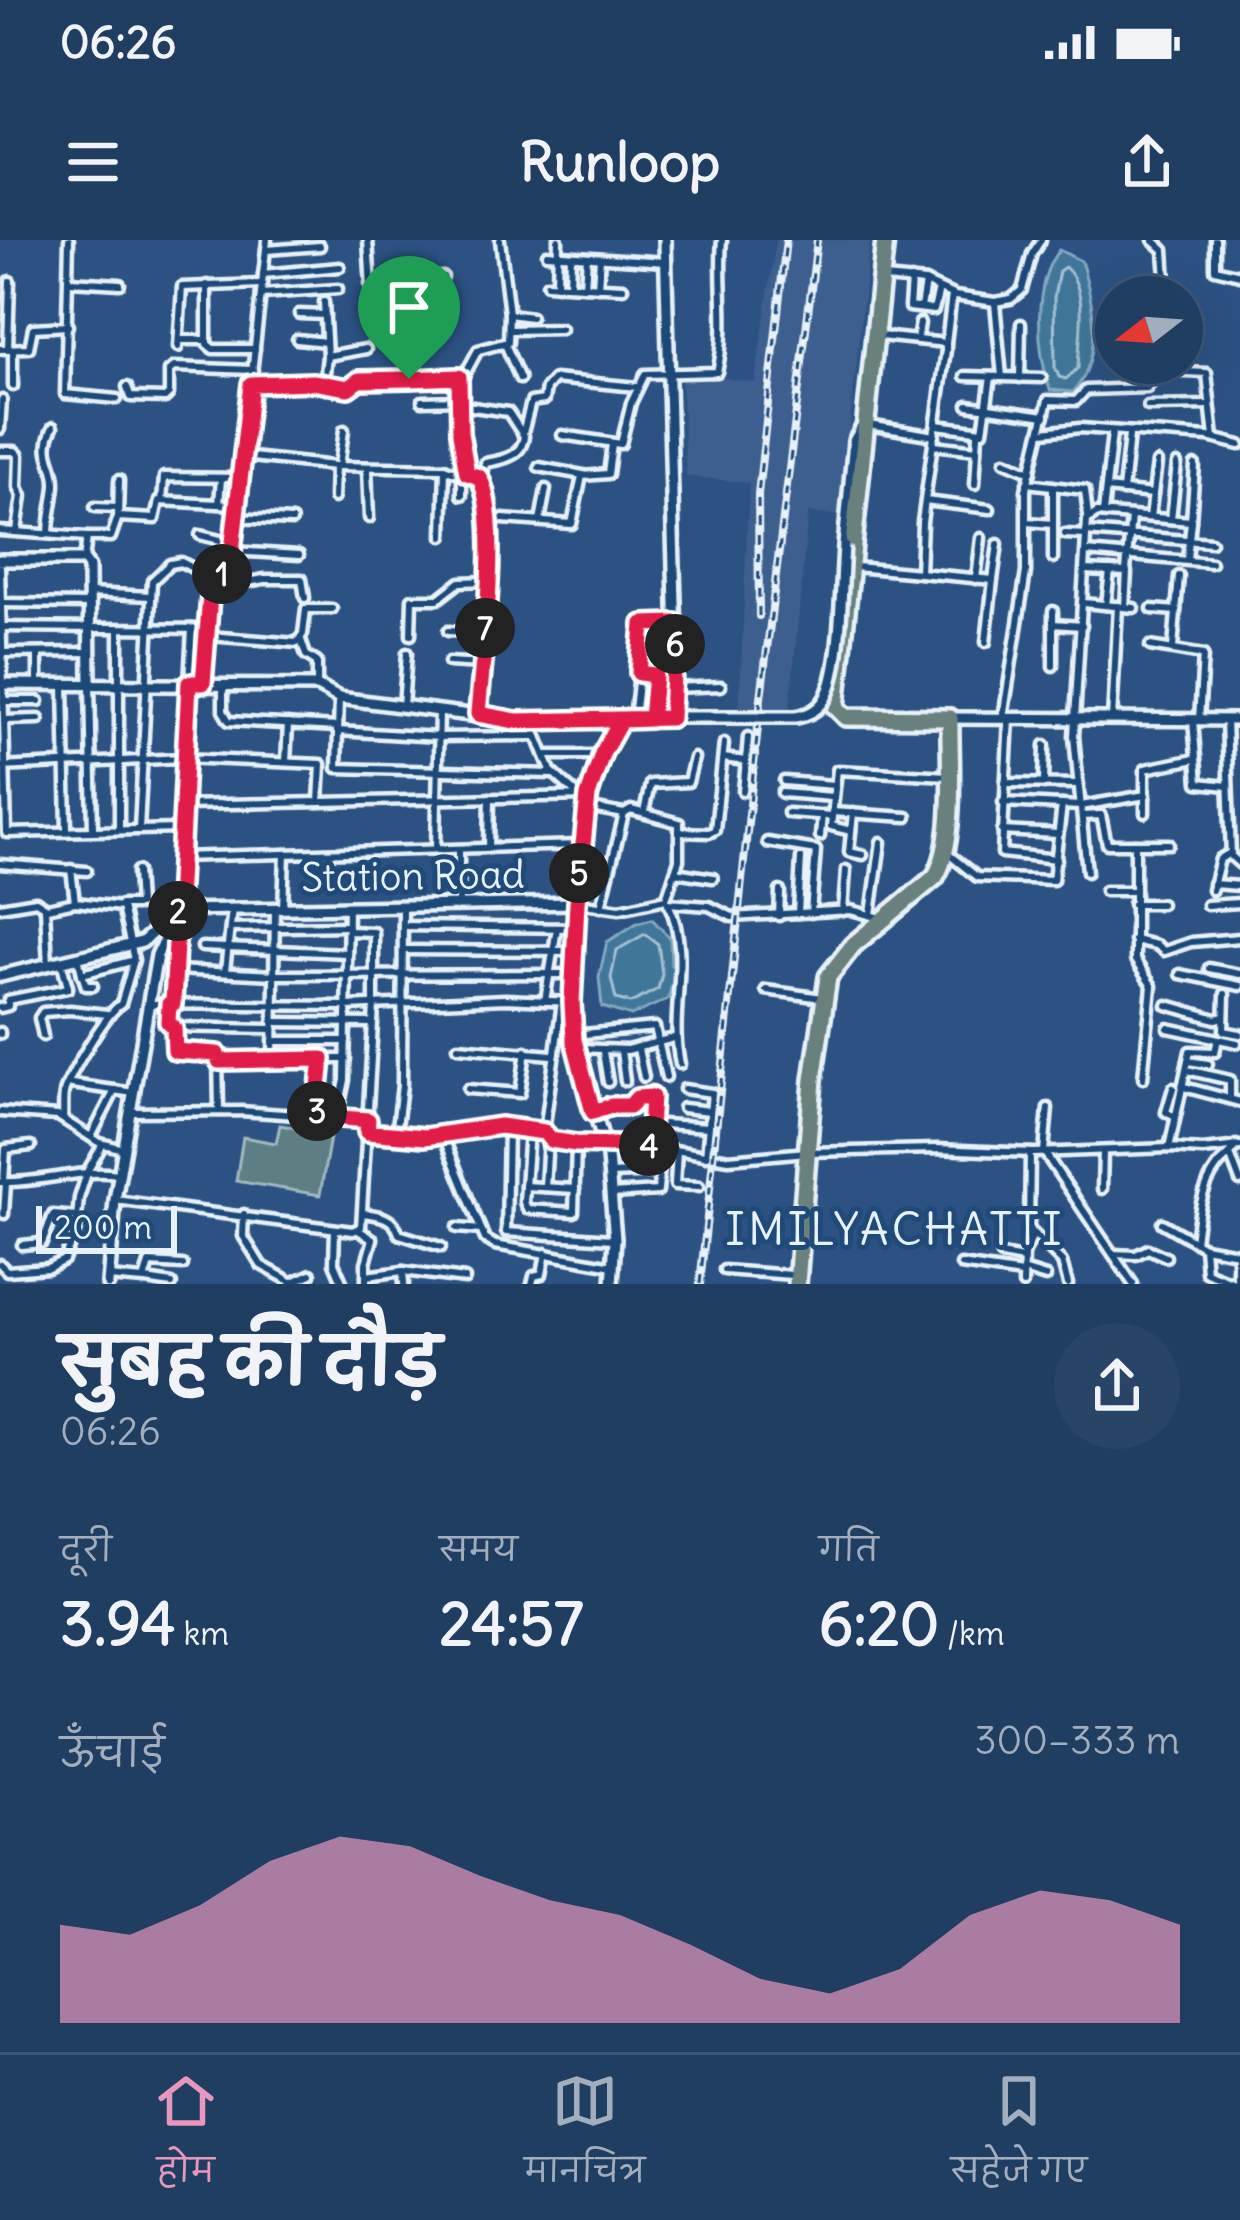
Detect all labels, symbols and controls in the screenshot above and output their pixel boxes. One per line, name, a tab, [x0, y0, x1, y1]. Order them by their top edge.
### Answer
text: 06:26	[60, 14, 176, 70]
text: Runloop	[520, 128, 720, 196]
icon: menu	[60, 129, 126, 195]
icon: share	[1114, 129, 1180, 195]
pin	[358, 256, 460, 379]
icon: arrive	[376, 274, 442, 340]
north arrow	[1095, 276, 1203, 384]
map controls	[1095, 276, 1203, 384]
pin: 1	[192, 544, 252, 604]
text: 1	[215, 553, 229, 595]
pin: 7	[455, 598, 515, 658]
text: 7	[477, 607, 493, 649]
pin: 6	[645, 614, 705, 674]
text: 6	[665, 623, 685, 665]
pin: 5	[549, 843, 609, 903]
street label: Station Road	[301, 850, 525, 902]
text: 5	[570, 852, 588, 894]
pin: 2	[148, 881, 208, 941]
text: 2	[169, 890, 187, 932]
pin: 3	[287, 1081, 347, 1141]
text: 3	[308, 1090, 326, 1132]
pin: 4	[619, 1116, 679, 1176]
text: 4	[639, 1125, 659, 1167]
scale bar	[36, 1200, 177, 1253]
district label: IMILYACHATTI	[725, 1201, 1065, 1257]
text: 200 m	[54, 1206, 152, 1248]
text: सुबह की दौड़	[60, 1320, 441, 1403]
button: share	[1054, 1323, 1180, 1449]
text: 06:26	[60, 1407, 161, 1456]
text: दूरी	[60, 1528, 112, 1570]
text: समय	[439, 1528, 518, 1570]
text: गति	[819, 1528, 879, 1570]
text: 3.94	[60, 1586, 176, 1661]
text: 24:57	[439, 1586, 583, 1661]
text: 6:20	[819, 1586, 939, 1661]
text: km	[176, 1612, 229, 1654]
text: /km	[939, 1612, 1005, 1654]
text: 300–333 m	[974, 1716, 1180, 1765]
text: ऊँचाई	[60, 1728, 165, 1777]
tab: होम	[153, 2068, 219, 2207]
tab: मानचित्र	[524, 2068, 645, 2207]
tab: सहेजे गए	[951, 2068, 1087, 2207]

